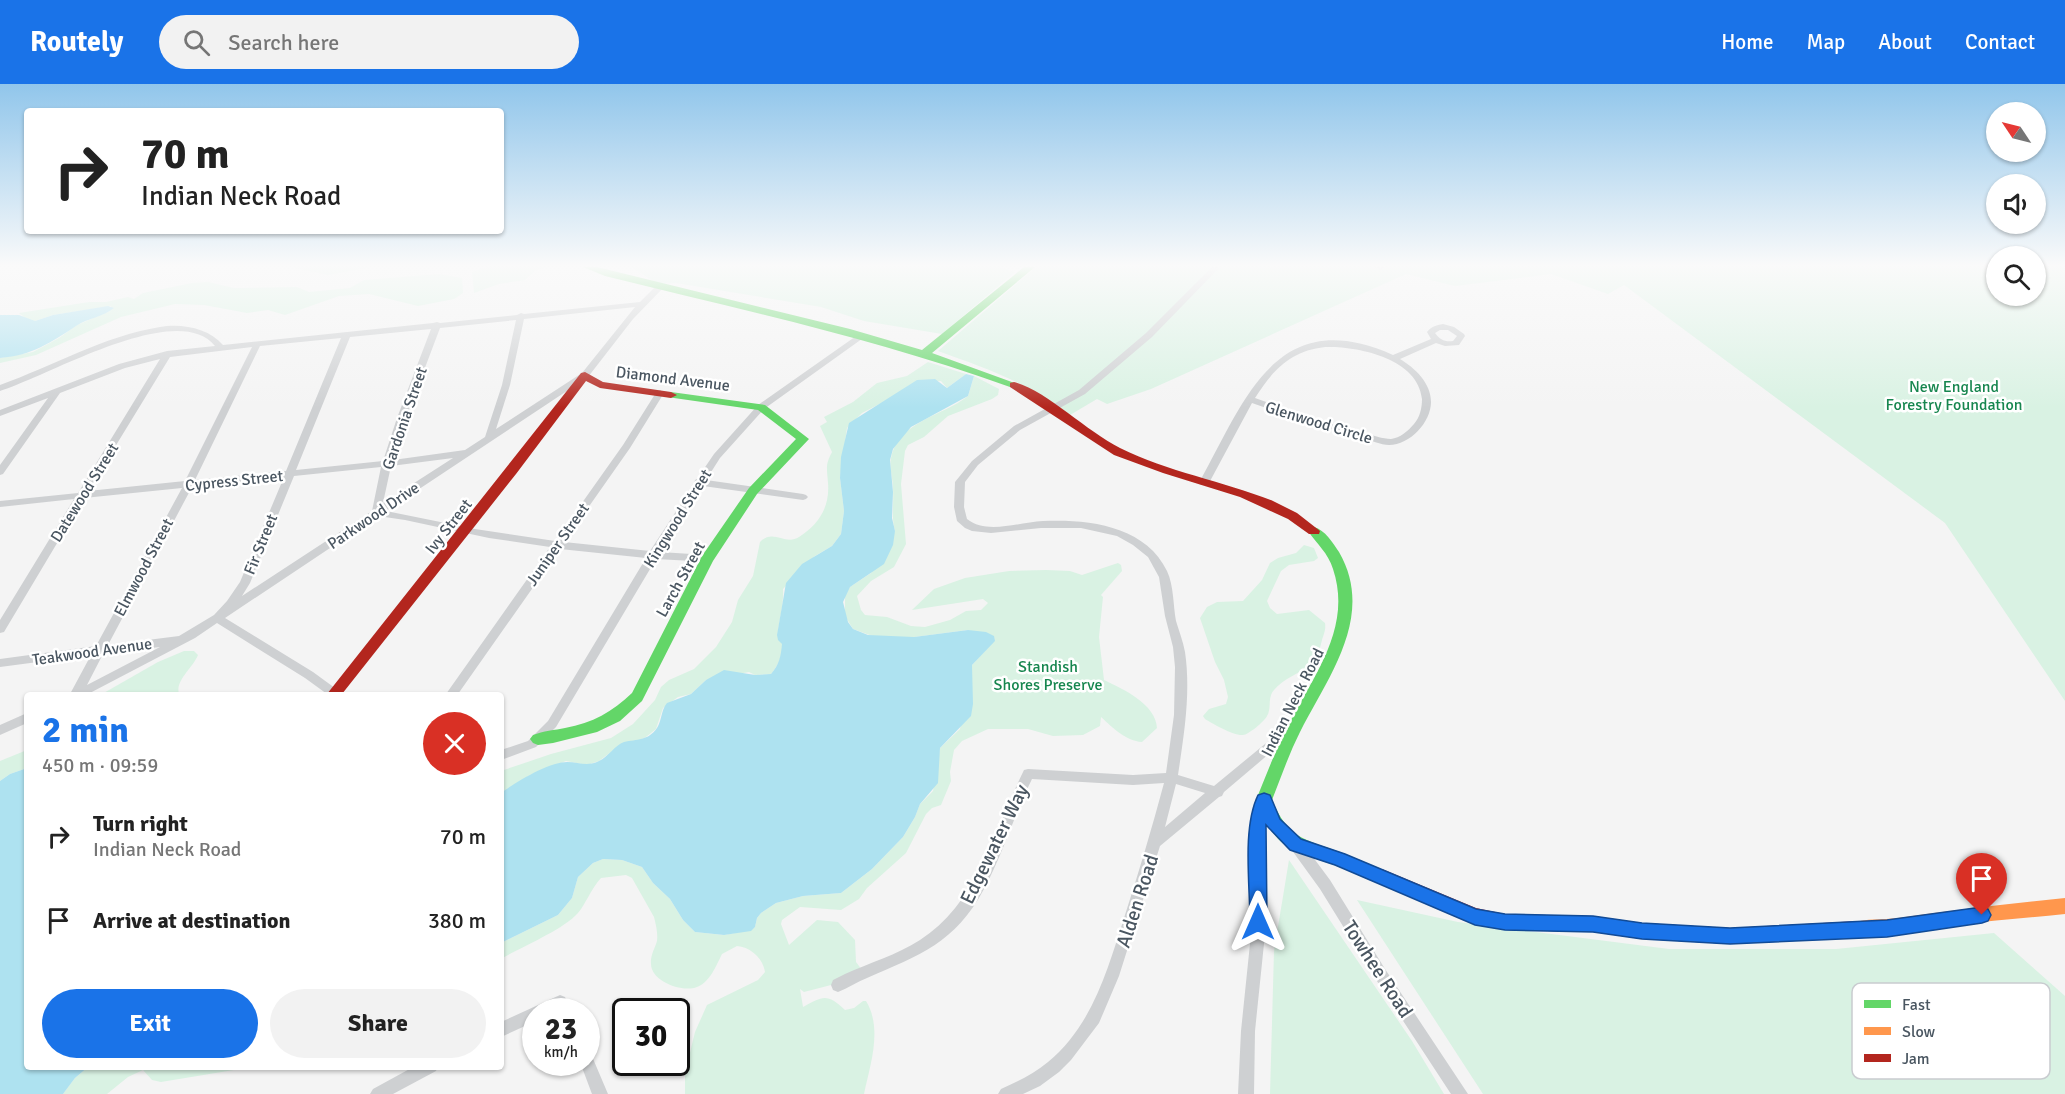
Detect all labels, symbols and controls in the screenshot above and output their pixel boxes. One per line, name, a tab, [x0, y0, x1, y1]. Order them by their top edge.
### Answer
search box	[159, 15, 579, 69]
text: Routely	[30, 25, 123, 59]
icon: search	[180, 26, 213, 59]
text: Search here	[228, 29, 339, 56]
text: Home	[1721, 29, 1774, 55]
text: Map	[1807, 29, 1845, 55]
text: About	[1878, 29, 1932, 55]
text: Contact	[1965, 29, 2035, 55]
north arrow	[1986, 102, 2046, 162]
map controls	[1986, 102, 2046, 306]
text: 70 m	[141, 129, 230, 180]
icon: right	[42, 132, 120, 210]
button: sound	[1986, 174, 2046, 234]
text: Indian Neck Road	[141, 180, 341, 213]
button: search	[1986, 246, 2046, 306]
street label: Diamond Avenue	[615, 362, 731, 396]
street label: Gardonia Street	[378, 364, 432, 472]
park label: New England Forestry Foundation	[1886, 377, 2022, 415]
street label: Glenwood Circle	[1263, 397, 1375, 449]
street label: Datewood Street	[46, 439, 124, 546]
street label: Kingwood Street	[640, 465, 716, 572]
street label: Cypress Street	[184, 466, 284, 496]
street label: Parkwood Drive	[324, 478, 423, 554]
street label: Ivy Street	[421, 495, 477, 558]
street label: Juniper Street	[522, 499, 594, 590]
street label: Fir Street	[240, 511, 282, 578]
street label: Elmwood Street	[110, 515, 178, 620]
street label: Larch Street	[652, 538, 710, 621]
street label: Teakwood Avenue	[31, 634, 153, 670]
street label: Indian Neck Road	[1257, 645, 1329, 760]
park label: Standish Shores Preserve	[994, 657, 1102, 695]
text: 2 min	[42, 708, 129, 753]
button: close	[423, 712, 486, 775]
text: 450 m · 09:59	[42, 753, 158, 778]
street label: Edgewater Way	[955, 780, 1035, 908]
text: Turn right	[93, 810, 188, 837]
icon: right	[42, 820, 75, 853]
text: 70 m	[440, 823, 486, 850]
text: Indian Neck Road	[93, 837, 241, 862]
street label: Alden Road	[1111, 851, 1164, 951]
pin	[1956, 853, 2007, 915]
icon: arrive	[1965, 862, 1998, 895]
position arrow	[1226, 890, 1290, 954]
icon: arrive	[42, 904, 75, 937]
text: Arrive at destination	[93, 907, 290, 934]
text: 380 m	[428, 907, 486, 934]
street label: Towhee Road	[1337, 916, 1418, 1023]
legend	[1852, 983, 2050, 1079]
button: Exit	[42, 989, 258, 1058]
button: Share	[270, 989, 486, 1058]
text: Fast	[1902, 995, 1931, 1015]
speed limit sign: 30	[612, 998, 690, 1076]
text: 23	[545, 1011, 577, 1048]
text: Slow	[1902, 1022, 1936, 1042]
text: km/h	[544, 1043, 578, 1061]
text: Jam	[1902, 1049, 1930, 1069]

